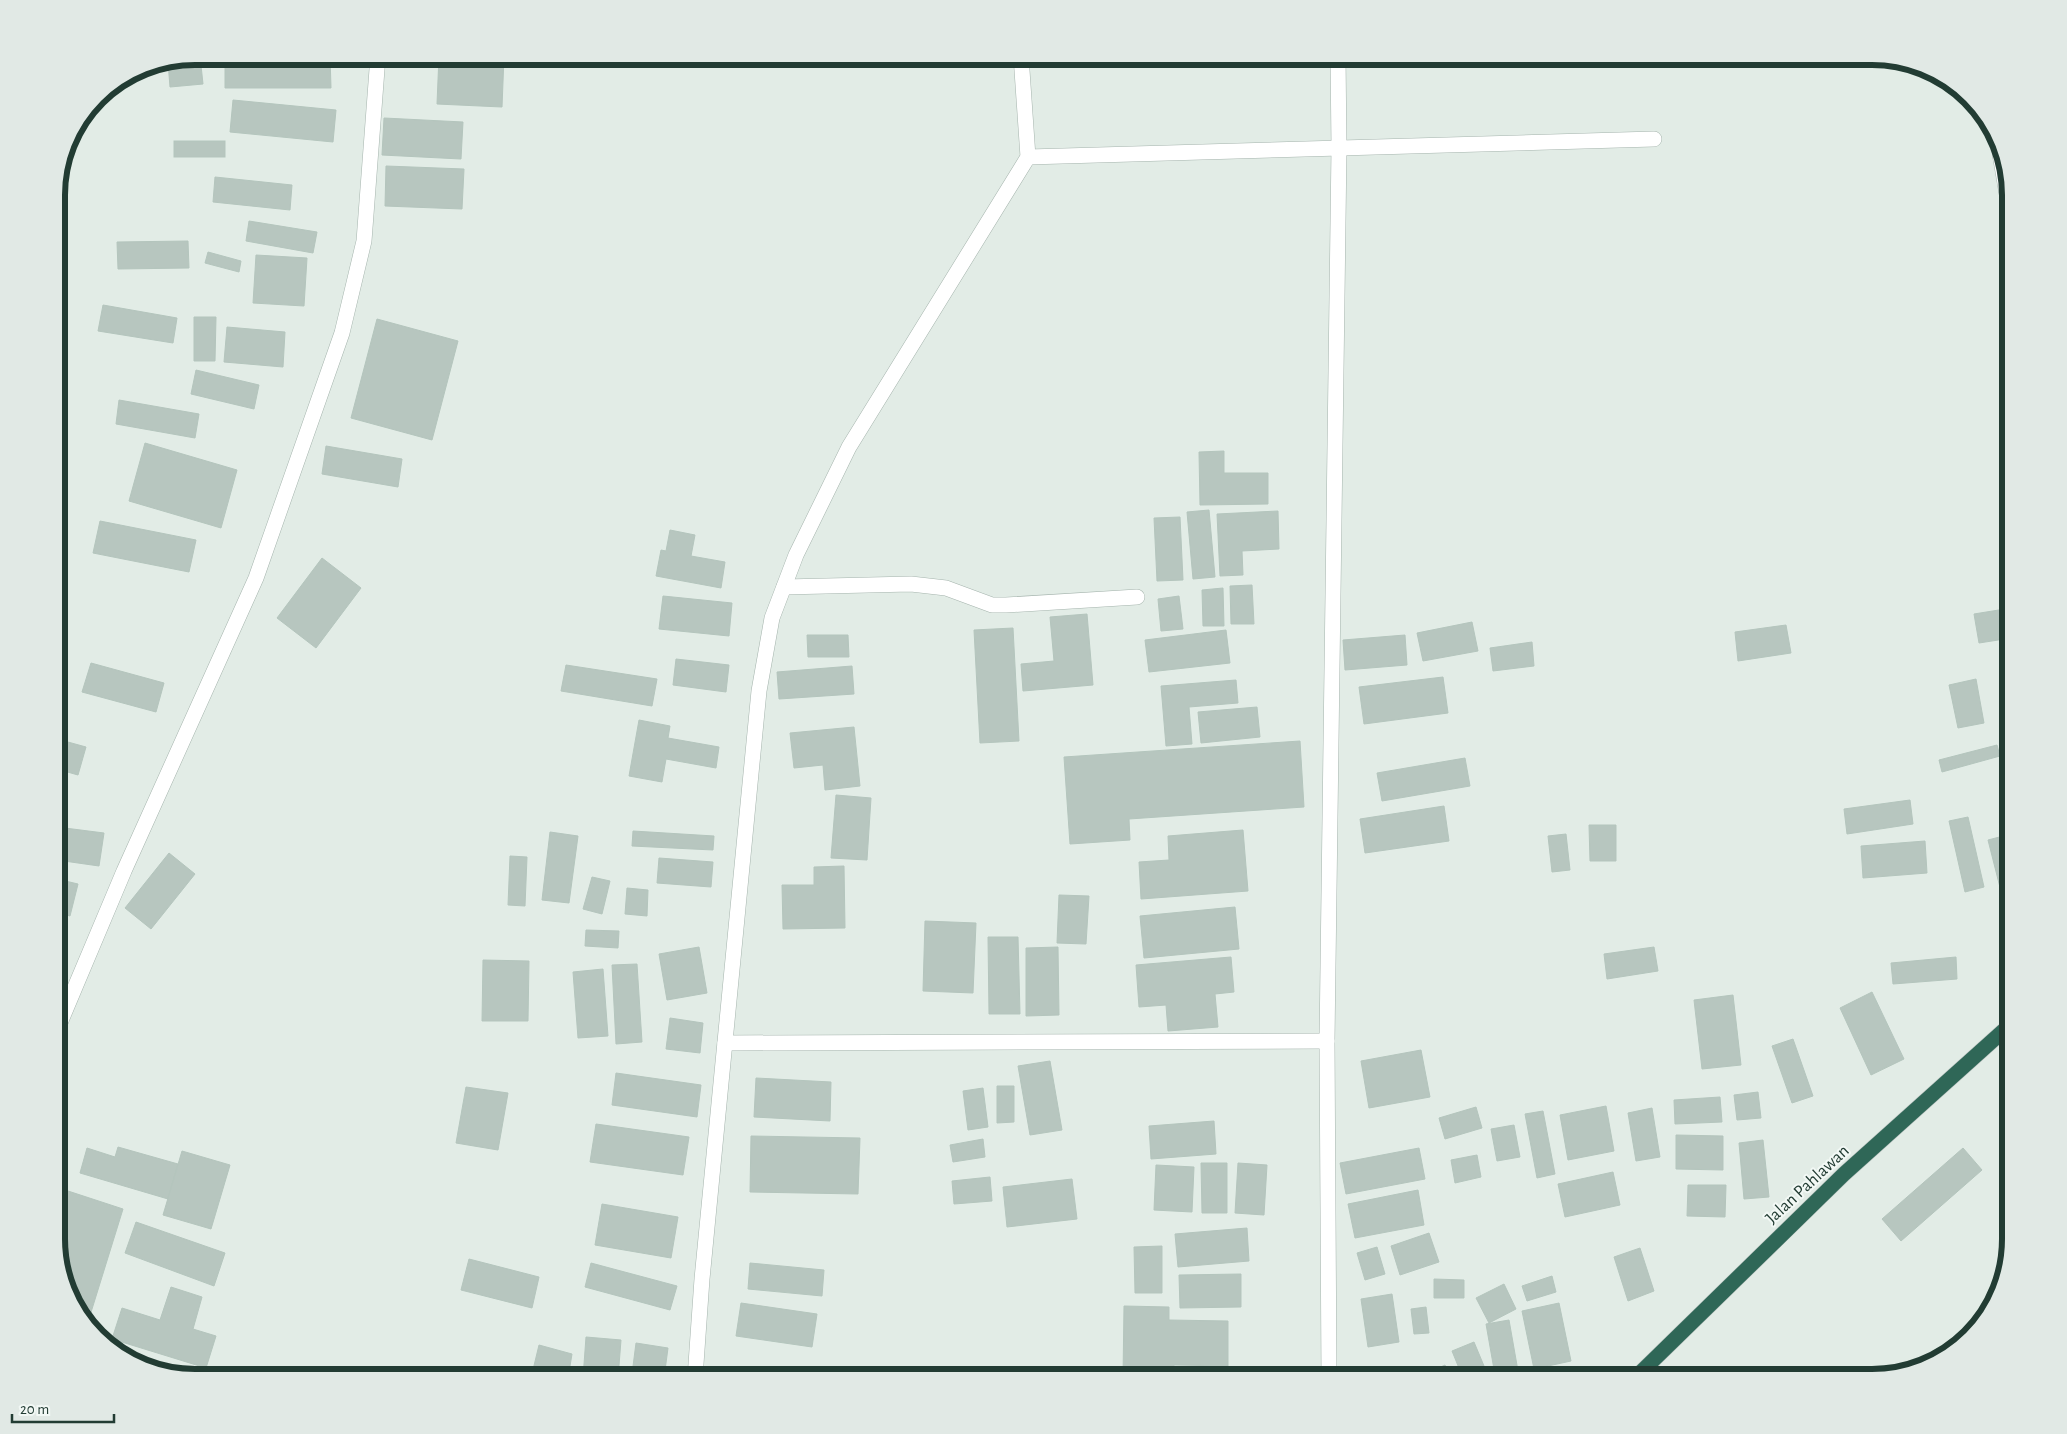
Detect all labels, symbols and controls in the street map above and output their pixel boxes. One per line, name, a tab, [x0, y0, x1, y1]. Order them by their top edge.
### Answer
street label: Jalan Pahlawan	[1763, 1142, 1853, 1228]
scale bar	[12, 1392, 115, 1424]
text: 20 m	[20, 1402, 49, 1417]

